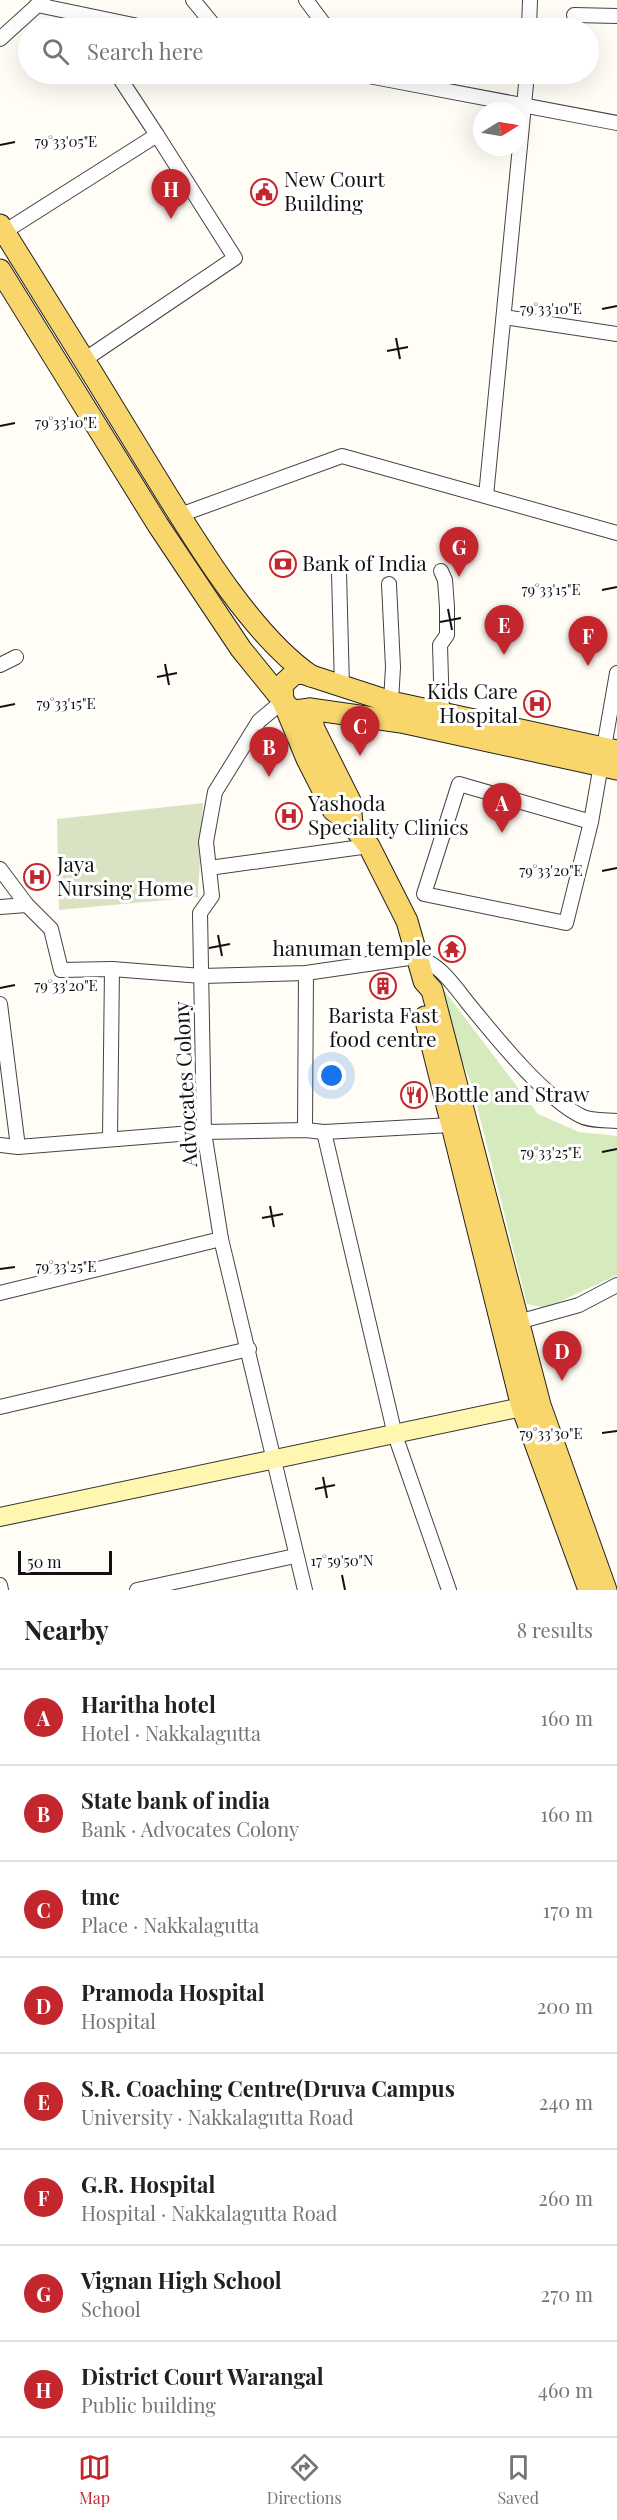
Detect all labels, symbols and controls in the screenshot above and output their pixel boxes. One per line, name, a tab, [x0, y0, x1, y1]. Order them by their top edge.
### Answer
search box	[18, 18, 599, 84]
icon: search	[39, 35, 72, 68]
text: Search here	[87, 36, 203, 66]
north arrow	[473, 102, 527, 156]
text: 79°33'05"E	[35, 131, 97, 151]
place label: New Court Building	[284, 164, 385, 216]
pin: H	[152, 170, 190, 219]
public building icon: New Court Building	[249, 177, 279, 207]
text: 79°33'10"E	[520, 298, 582, 318]
text: 79°33'10"E	[35, 412, 97, 432]
pin: G	[440, 528, 478, 577]
place label: Bank of India	[302, 548, 427, 576]
bank icon: Bank of India	[268, 549, 298, 579]
text: 79°33'15"E	[521, 579, 581, 599]
pin: E	[484, 606, 524, 655]
pin: F	[568, 616, 608, 666]
place label: Kids Care Hospital	[427, 676, 518, 728]
hospital icon: Kids Care Hospital	[522, 689, 552, 719]
text: 79°33'15"E	[36, 693, 96, 713]
pin: C	[340, 706, 380, 756]
pin: B	[250, 728, 288, 777]
pin: A	[482, 784, 522, 833]
place label: Yashoda Speciality Clinics	[307, 788, 469, 840]
hospital icon: Yashoda Speciality Clinics	[274, 801, 304, 831]
place label: Jaya Nursing Home	[56, 849, 194, 901]
text: 79°33'20"E	[519, 860, 583, 880]
hospital icon: Jaya Nursing Home	[22, 862, 52, 892]
place label: hanuman temple	[273, 933, 432, 961]
temple icon: hanuman temple	[437, 934, 467, 964]
building icon: Barista Fast food centre	[368, 971, 398, 1001]
text: 79°33'20"E	[34, 975, 98, 995]
street label: Advocates Colony	[166, 1000, 202, 1169]
place label: Barista Fast food centre	[328, 1000, 439, 1052]
your location	[317, 1061, 346, 1090]
place label: Bottle and Straw	[434, 1079, 590, 1107]
restaurant icon: Bottle and Straw	[399, 1080, 429, 1110]
text: 79°33'25"E	[521, 1142, 581, 1162]
text: 79°33'25"E	[36, 1256, 96, 1276]
pin: D	[542, 1332, 582, 1381]
text: 79°33'30"E	[519, 1423, 583, 1443]
scale bar	[18, 1548, 112, 1576]
text: 17°59'50"N	[310, 1550, 374, 1570]
text: 50 m	[27, 1551, 61, 1572]
text: Nearby	[24, 1612, 109, 1647]
text: 8 results	[517, 1616, 593, 1643]
text: Haritha hotel	[81, 1689, 216, 1719]
text: A	[37, 1704, 50, 1731]
text: 160 m	[541, 1704, 593, 1731]
text: Hotel · Nakkalagutta	[81, 1719, 261, 1746]
text: State bank of india	[81, 1785, 270, 1815]
text: B	[37, 1800, 50, 1827]
text: 160 m	[541, 1800, 593, 1827]
text: Bank · Advocates Colony	[81, 1815, 299, 1842]
text: tmc	[81, 1881, 120, 1911]
text: C	[36, 1896, 51, 1923]
text: 170 m	[543, 1896, 593, 1923]
text: Place · Nakkalagutta	[81, 1911, 259, 1938]
text: Pramoda Hospital	[81, 1977, 265, 2007]
text: D	[36, 1992, 51, 2019]
text: 200 m	[537, 1992, 593, 2019]
text: Hospital	[81, 2007, 156, 2034]
text: S.R. Coaching Centre(Druva Campus	[81, 2073, 455, 2103]
text: E	[37, 2088, 50, 2115]
text: 240 m	[539, 2088, 593, 2115]
text: University · Nakkalagutta Road	[81, 2103, 354, 2130]
text: G.R. Hospital	[81, 2169, 215, 2199]
text: F	[38, 2184, 49, 2211]
text: 260 m	[538, 2184, 593, 2211]
text: Hospital · Nakkalagutta Road	[81, 2199, 337, 2226]
text: Vignan High School	[81, 2265, 282, 2295]
text: G	[36, 2280, 51, 2307]
text: 270 m	[541, 2280, 593, 2307]
text: School	[81, 2295, 141, 2322]
text: District Court Warangal	[81, 2361, 324, 2391]
text: H	[36, 2376, 52, 2403]
text: 460 m	[538, 2376, 593, 2403]
text: Public building	[81, 2391, 216, 2418]
tab: Map	[78, 2451, 111, 2508]
tab: Directions	[267, 2451, 342, 2508]
tab: Saved	[497, 2451, 539, 2508]

